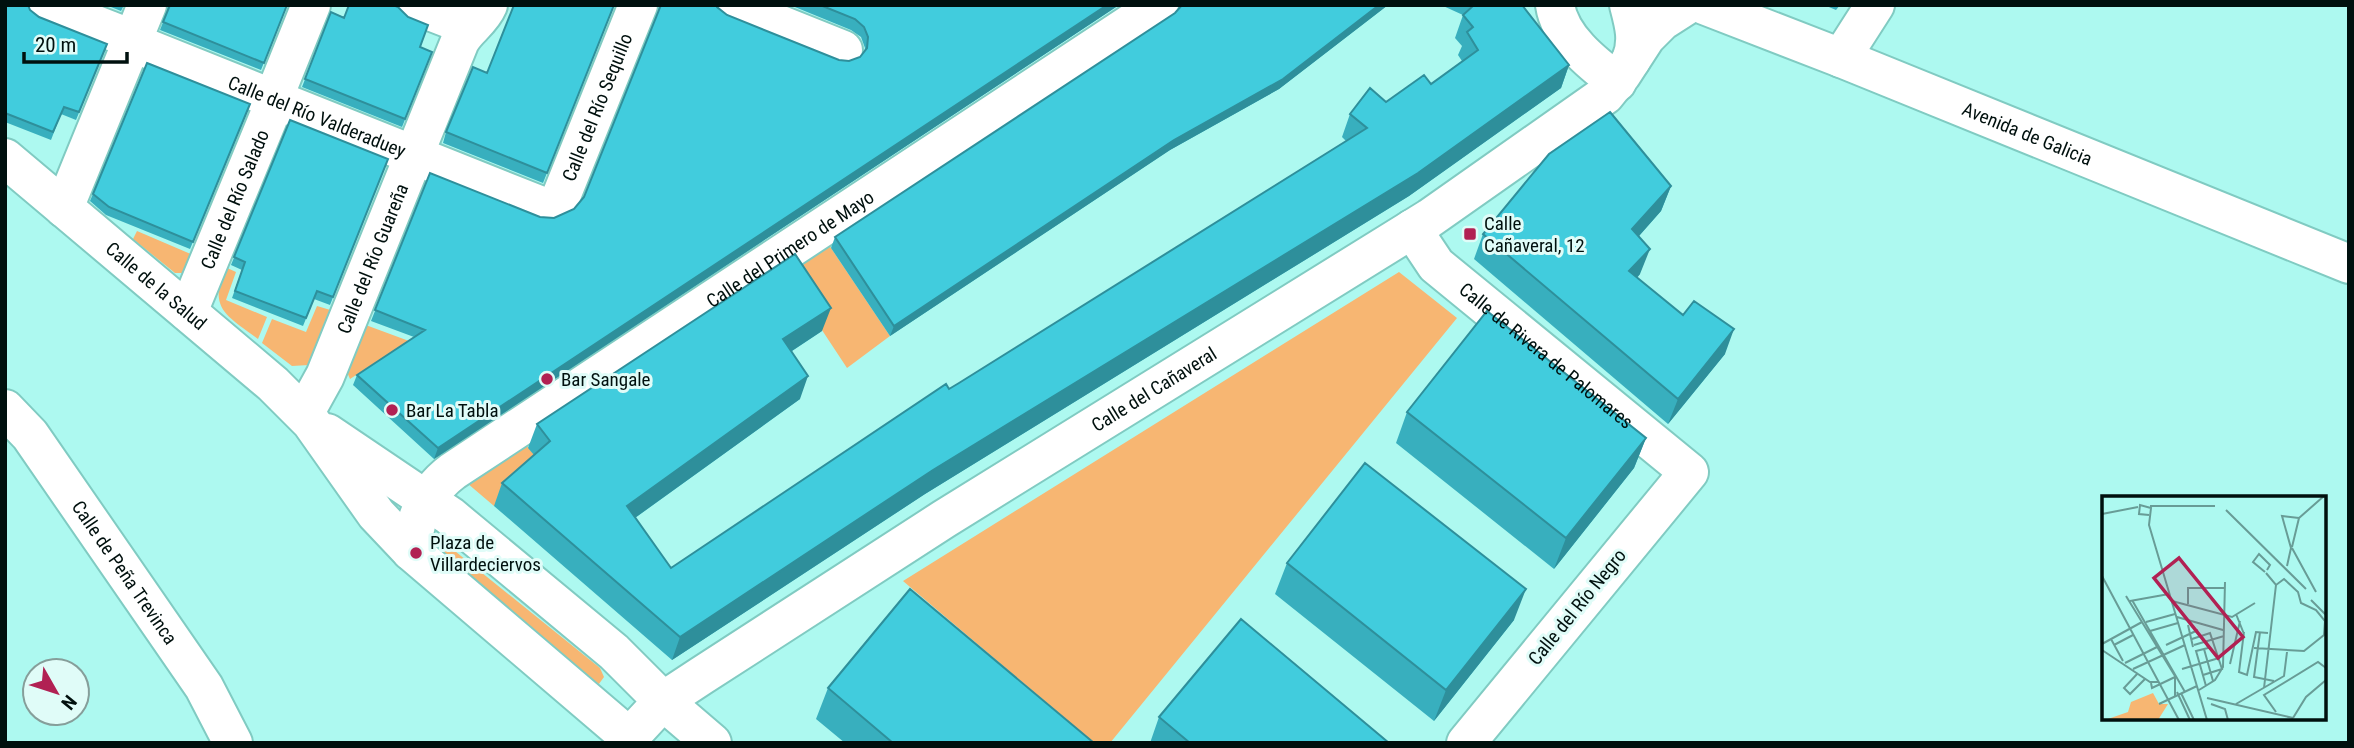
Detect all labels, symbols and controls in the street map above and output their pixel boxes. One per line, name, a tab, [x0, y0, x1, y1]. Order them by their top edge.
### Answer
scale bar	[24, 21, 128, 65]
street label: Calle del Río Sequillo	[557, 30, 637, 185]
text: 20 m	[35, 33, 76, 57]
street label: Calle del Río Valderaduey	[225, 70, 409, 162]
street label: Avenida de Galicia	[1959, 97, 2096, 170]
street label: Calle del Río Salado	[196, 126, 274, 272]
street label: Calle del Río Guareña	[332, 180, 413, 337]
street label: Calle del Primero de Mayo	[702, 185, 878, 312]
place label: Calle Cañaveral, 12	[1484, 212, 1585, 257]
marker: Calle Cañaveral, 12	[1462, 226, 1478, 242]
street label: Calle de la Salud	[101, 237, 211, 335]
street label: Calle de Rivera de Palomares	[1455, 278, 1638, 433]
street label: Calle del Cañaveral	[1087, 342, 1221, 436]
place label: Bar Sangale	[561, 368, 651, 391]
marker: Bar Sangale	[539, 371, 555, 387]
place label: Bar La Tabla	[406, 399, 499, 422]
marker: Bar La Tabla	[384, 402, 400, 418]
street label: Calle de Peña Trevinca	[67, 496, 182, 649]
inset map	[2102, 496, 2326, 720]
place label: Plaza de Villardeciervos	[430, 531, 541, 576]
street label: Calle del Río Negro	[1523, 544, 1631, 670]
marker: Plaza de Villardeciervos	[408, 545, 424, 561]
north arrow	[21, 657, 91, 727]
text: N	[56, 691, 81, 714]

